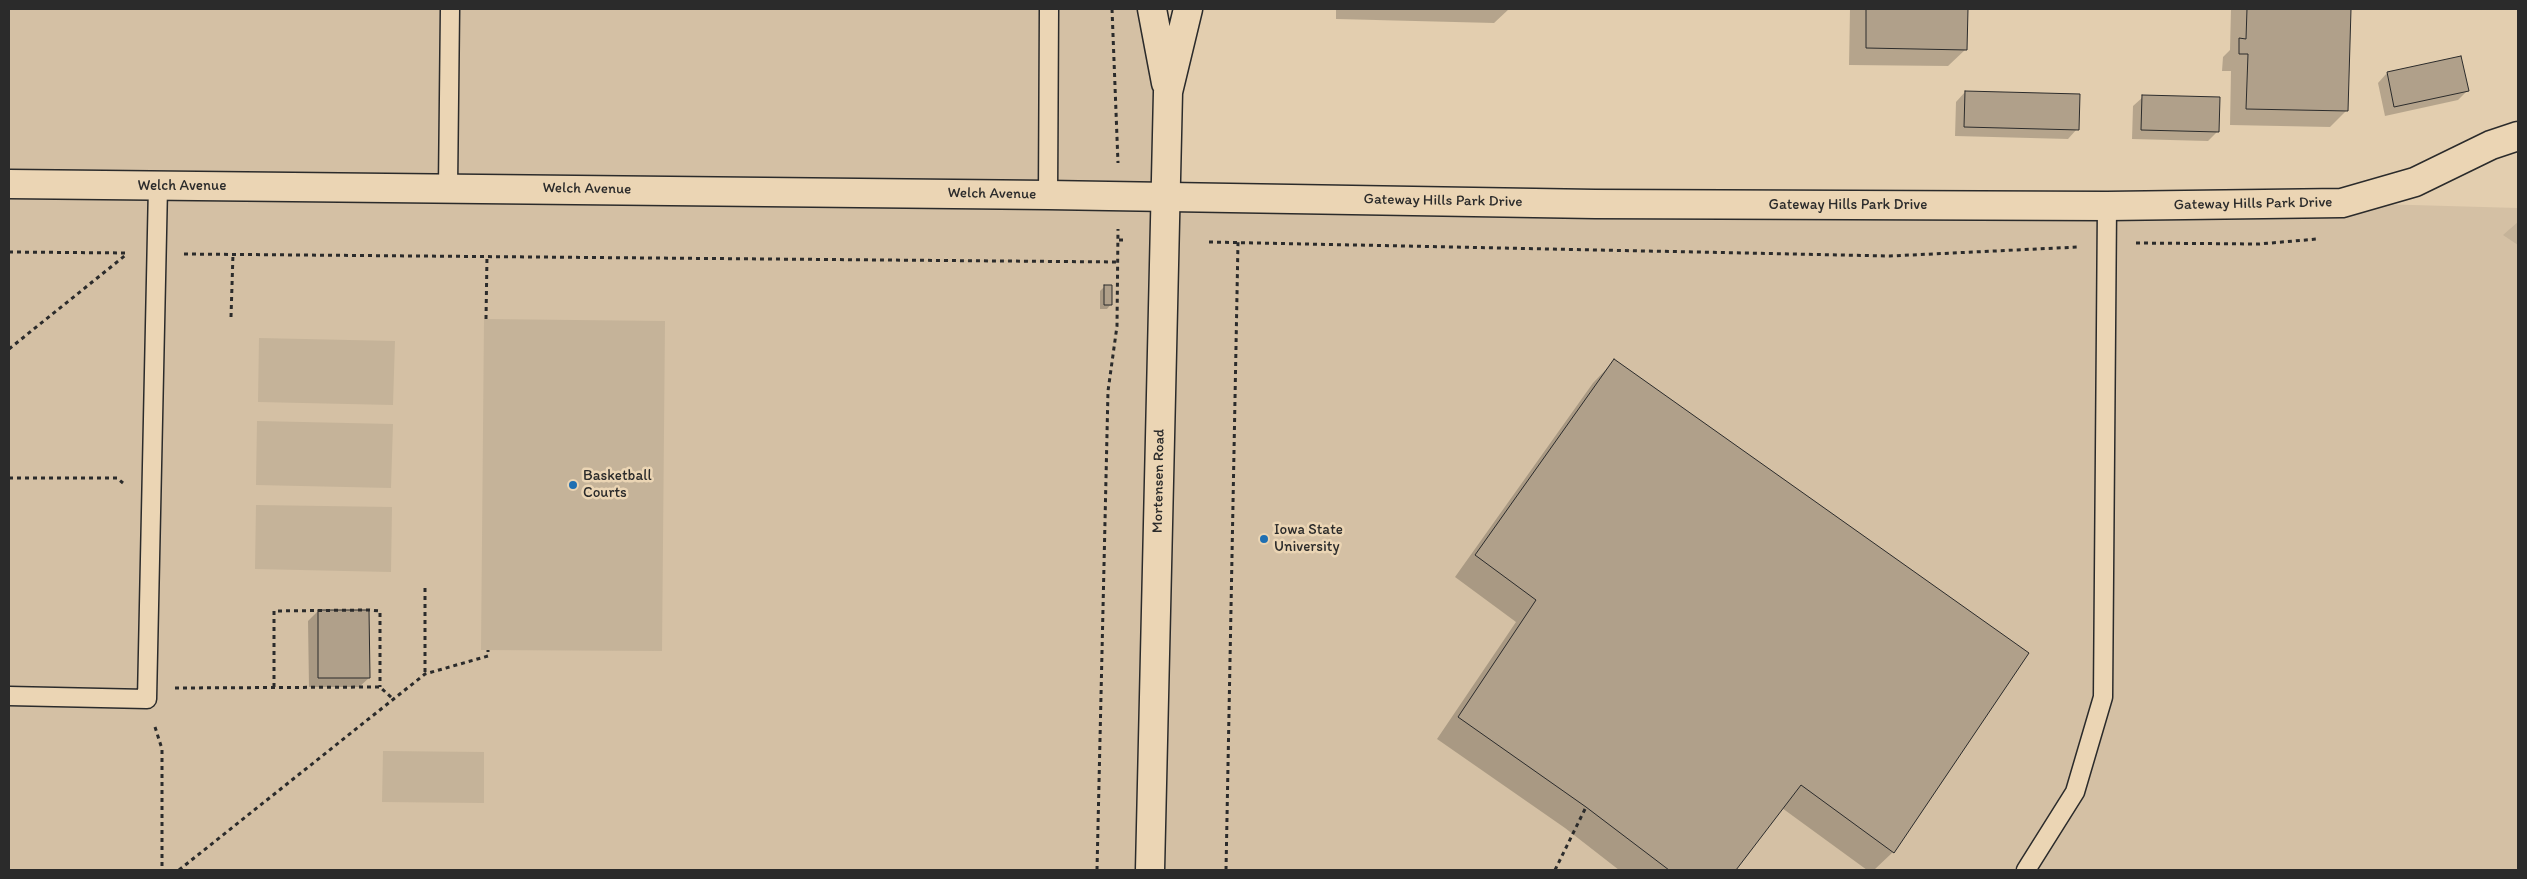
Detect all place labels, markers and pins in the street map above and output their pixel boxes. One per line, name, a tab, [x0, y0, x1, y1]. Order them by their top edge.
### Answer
place label: Basketball Courts	[583, 467, 652, 502]
marker: Basketball Courts	[567, 479, 579, 491]
place label: Iowa State University	[1274, 521, 1343, 556]
marker: Iowa State University	[1258, 533, 1270, 545]

